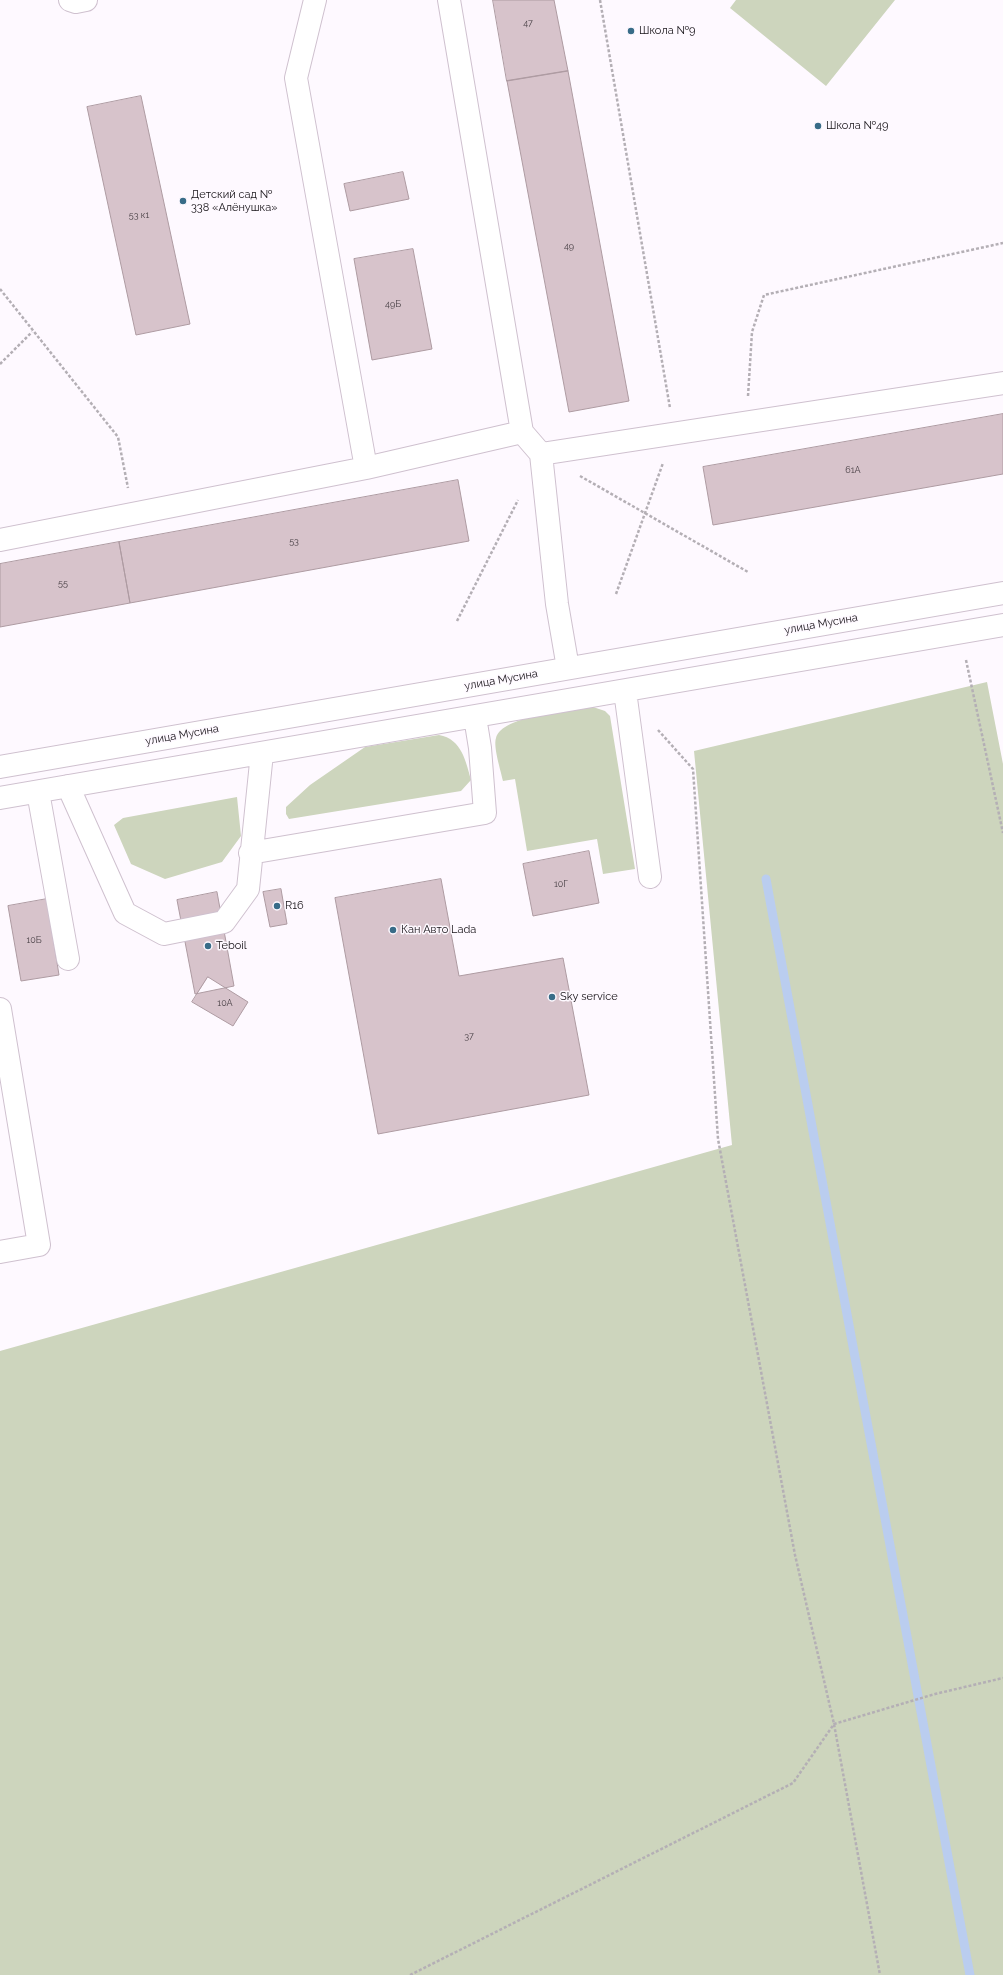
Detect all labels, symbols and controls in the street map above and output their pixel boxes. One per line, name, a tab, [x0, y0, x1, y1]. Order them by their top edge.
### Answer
house number: 47	[523, 18, 533, 28]
place label: Школа №9	[639, 24, 695, 38]
marker: Школа №9	[626, 26, 636, 36]
place label: Школа №49	[826, 119, 888, 133]
marker: Школа №49	[813, 121, 823, 131]
place label: Детский сад № 338 «Алёнушка»	[191, 188, 278, 214]
marker: Детский сад № 338 «Алёнушка»	[178, 196, 188, 206]
house number: 53 к1	[129, 210, 149, 220]
house number: 49	[564, 241, 574, 251]
house number: 49Б	[385, 299, 401, 309]
house number: 61А	[845, 465, 861, 475]
house number: 53	[289, 536, 299, 546]
house number: 55	[58, 578, 68, 588]
street label: улица Мусина	[783, 611, 859, 637]
street label: улица Мусина	[463, 667, 539, 693]
street label: улица Мусина	[144, 722, 220, 748]
house number: 10Г	[554, 879, 568, 889]
place label: R16	[285, 899, 304, 913]
marker: R16	[272, 901, 282, 911]
place label: Кан Авто Lada	[401, 923, 476, 937]
marker: Кан Авто Lada	[388, 925, 398, 935]
house number: 10Б	[26, 935, 42, 945]
place label: Teboil	[216, 939, 247, 953]
marker: Teboil	[203, 941, 213, 951]
place label: Sky service	[560, 990, 618, 1004]
marker: Sky service	[547, 992, 557, 1002]
house number: 10А	[217, 998, 233, 1008]
house number: 37	[464, 1031, 474, 1041]

